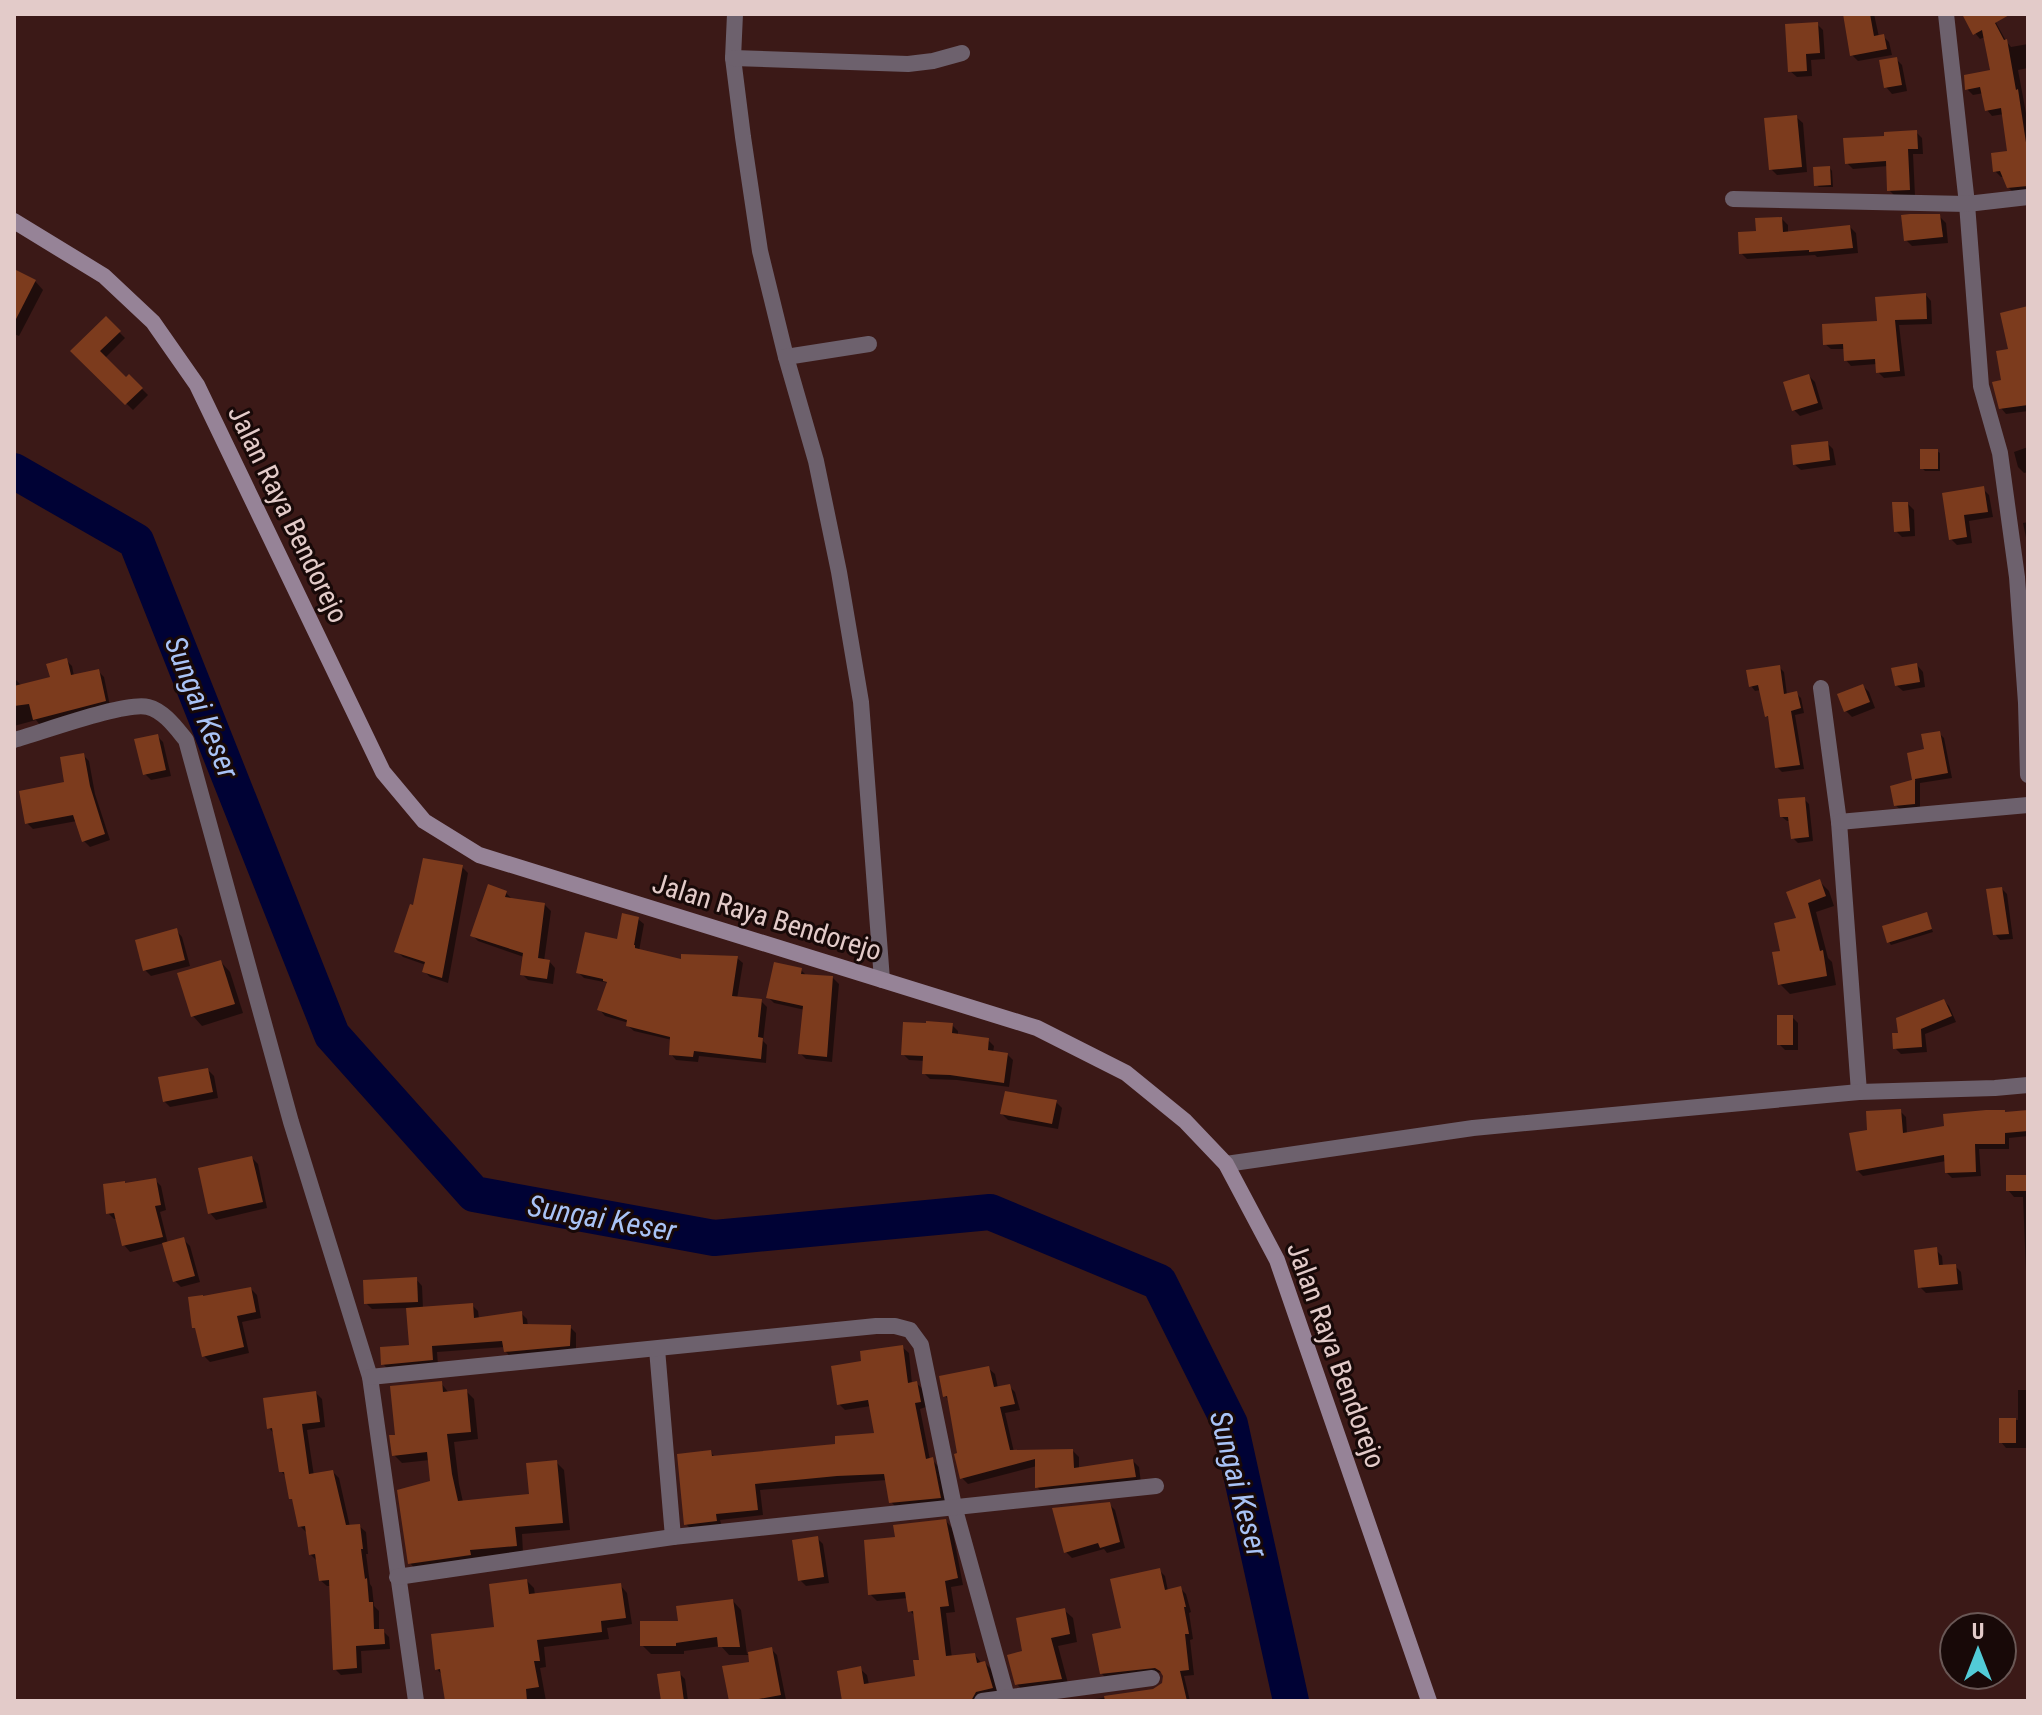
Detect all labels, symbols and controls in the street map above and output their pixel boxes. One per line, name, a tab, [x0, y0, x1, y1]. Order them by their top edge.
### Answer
street label: Jalan Raya Bendorejo	[221, 400, 355, 628]
water label: Sungai Keser	[158, 631, 247, 784]
street label: Jalan Raya Bendorejo	[648, 866, 886, 968]
water label: Sungai Keser	[525, 1188, 680, 1248]
street label: Jalan Raya Bendorejo	[1280, 1238, 1392, 1472]
water label: Sungai Keser	[1203, 1407, 1276, 1562]
north arrow	[1938, 1611, 2018, 1691]
text: U	[1972, 1619, 1984, 1644]

